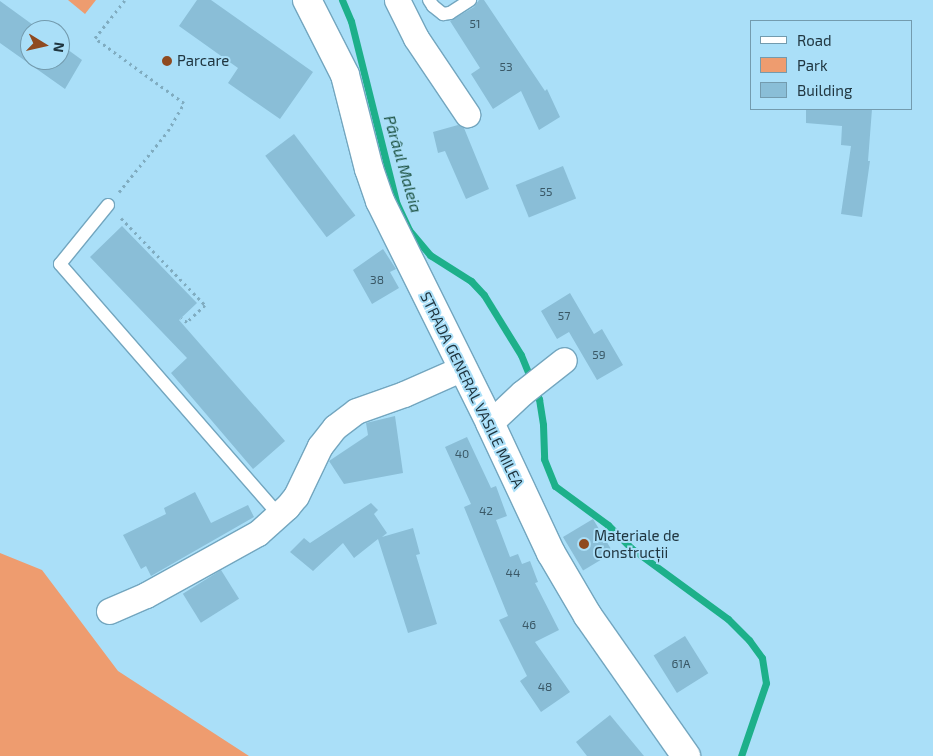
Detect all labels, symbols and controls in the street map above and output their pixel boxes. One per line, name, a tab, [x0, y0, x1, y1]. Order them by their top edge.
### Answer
house number: 51	[469, 17, 481, 31]
north arrow	[20, 20, 70, 70]
legend	[750, 20, 913, 110]
text: Road	[797, 31, 832, 49]
text: N	[50, 41, 69, 54]
place label: Parcare	[177, 52, 229, 70]
marker: Parcare	[161, 55, 173, 67]
text: Park	[797, 56, 828, 74]
house number: 53	[499, 60, 513, 74]
text: Building	[797, 81, 852, 99]
water label: Pârâul Maleia	[380, 113, 426, 215]
house number: 55	[540, 185, 552, 199]
house number: 38	[370, 273, 384, 287]
street label: STRADA GENERAL VASILE MILEA	[416, 289, 528, 491]
house number: 57	[558, 309, 570, 323]
house number: 59	[592, 348, 606, 362]
house number: 40	[455, 447, 469, 461]
house number: 42	[479, 504, 493, 518]
place label: Materiale de Construcții	[594, 526, 680, 561]
marker: Materiale de Construcții	[578, 538, 590, 550]
house number: 44	[506, 566, 520, 580]
house number: 46	[522, 618, 536, 632]
house number: 61A	[671, 657, 691, 671]
house number: 48	[538, 680, 552, 694]

